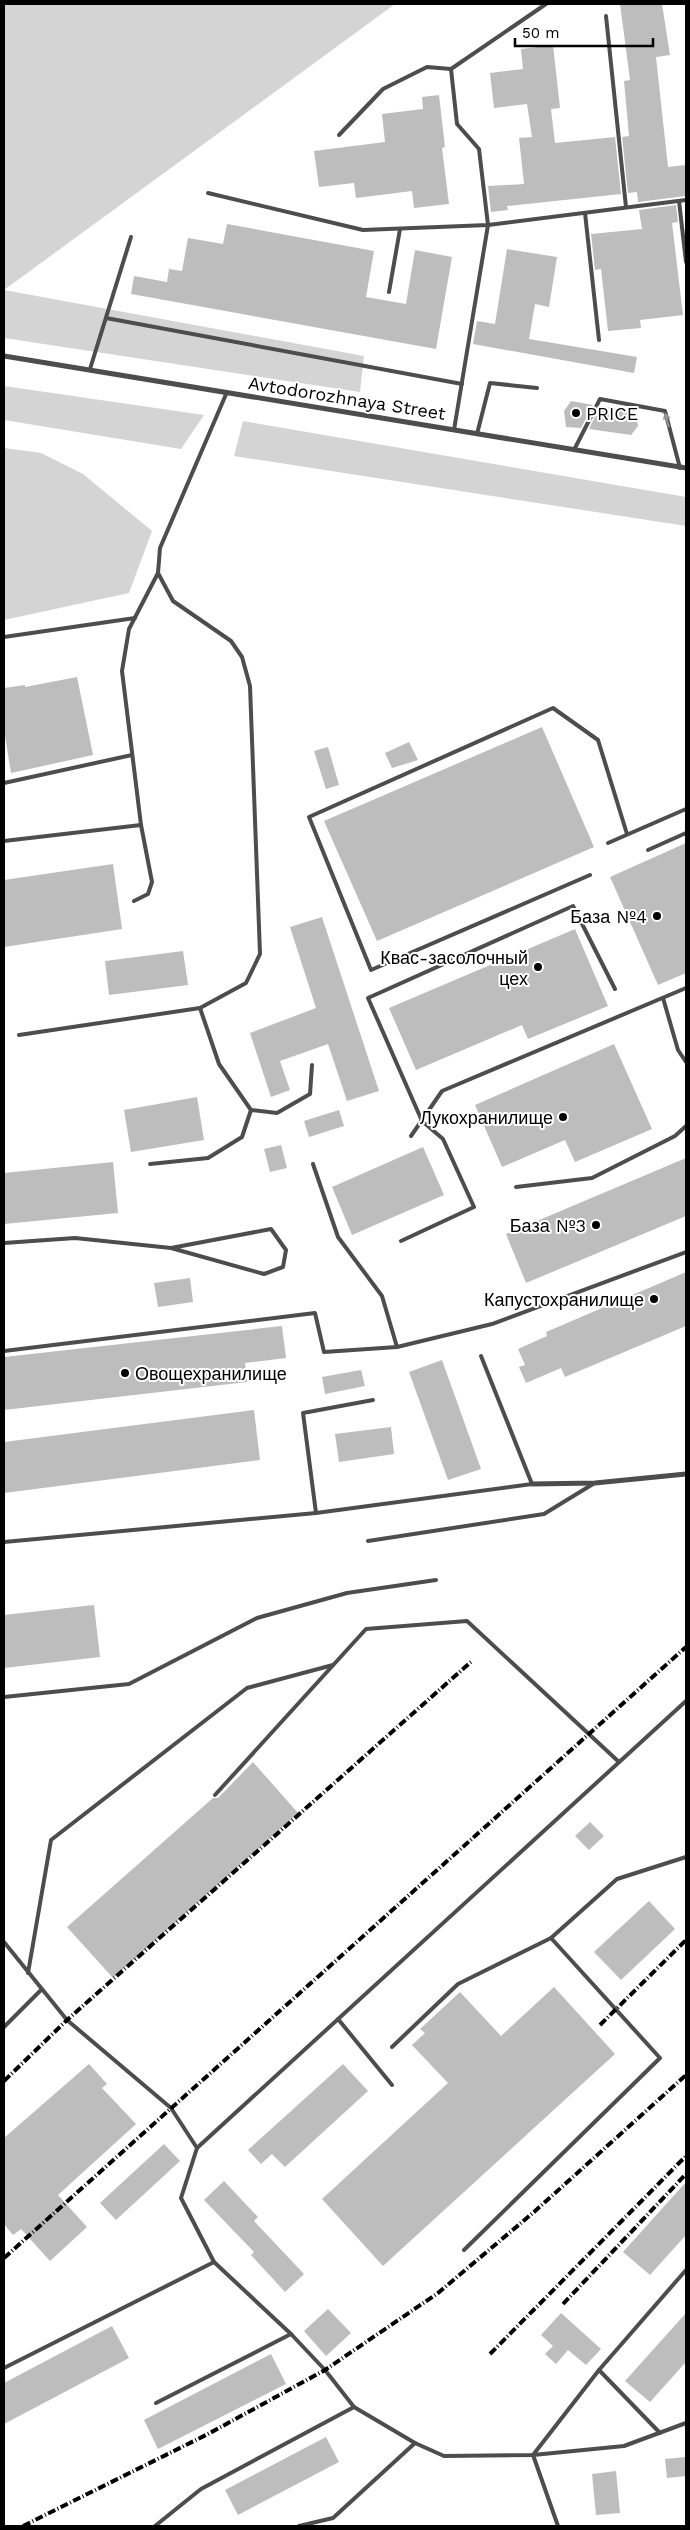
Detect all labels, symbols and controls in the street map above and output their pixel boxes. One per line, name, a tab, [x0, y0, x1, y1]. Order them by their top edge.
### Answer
scale bar	[515, 15, 652, 47]
text: 50 m	[522, 24, 559, 42]
street label: Avtodorozhnaya Street	[247, 372, 448, 424]
place label: PRICE	[586, 403, 638, 424]
marker: PRICE	[570, 407, 582, 419]
one-way arrow	[663, 413, 671, 428]
place label: База №4	[570, 906, 647, 927]
marker: База №4	[651, 910, 663, 922]
place label: Квас-засолочный цех	[380, 947, 528, 989]
marker: Квас-засолочный цех	[532, 961, 544, 973]
place label: Лукохранилище	[420, 1107, 553, 1128]
marker: Лукохранилище	[557, 1111, 569, 1123]
place label: База №3	[510, 1215, 586, 1236]
marker: База №3	[590, 1219, 602, 1231]
place label: Капустохранилище	[484, 1289, 644, 1310]
marker: Капустохранилище	[648, 1293, 660, 1305]
place label: Овощехранилище	[135, 1363, 287, 1384]
marker: Овощехранилище	[119, 1367, 131, 1379]

